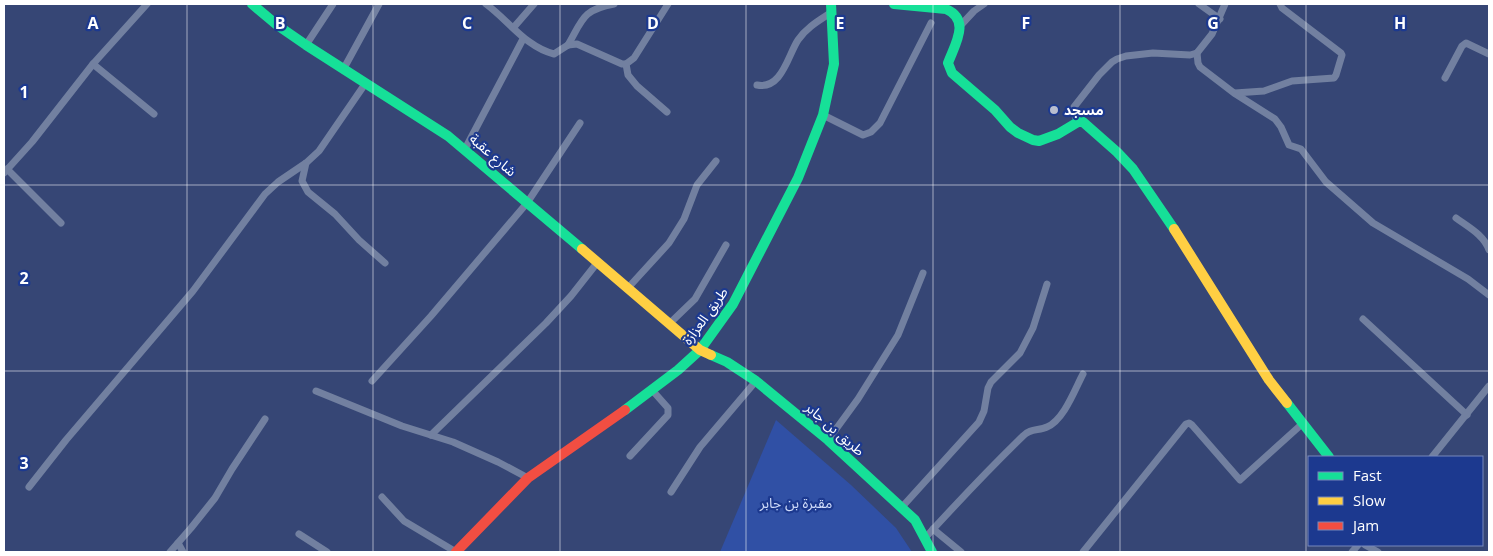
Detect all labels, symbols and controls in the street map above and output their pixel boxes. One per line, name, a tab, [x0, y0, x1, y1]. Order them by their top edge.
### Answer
text: A	[87, 12, 99, 34]
text: B	[275, 12, 285, 34]
text: C	[462, 12, 472, 34]
text: D	[647, 12, 659, 34]
text: E	[836, 12, 845, 34]
text: F	[1022, 12, 1030, 34]
text: G	[1207, 12, 1219, 34]
text: H	[1394, 12, 1406, 34]
text: 1	[19, 81, 29, 103]
place label: مسجد	[1064, 100, 1104, 119]
marker: مسجد	[1048, 104, 1060, 116]
street label: شارع عقبة	[464, 129, 521, 182]
text: 2	[19, 267, 29, 289]
street label: طريق العزازة	[677, 283, 733, 349]
street label: طريق بن جابر	[800, 397, 869, 460]
text: 3	[19, 452, 29, 474]
legend	[1308, 456, 1483, 546]
text: Fast	[1353, 465, 1382, 485]
text: Slow	[1353, 490, 1386, 510]
park label: مقبرة بن جابر	[759, 493, 832, 512]
text: Jam	[1351, 515, 1379, 535]

